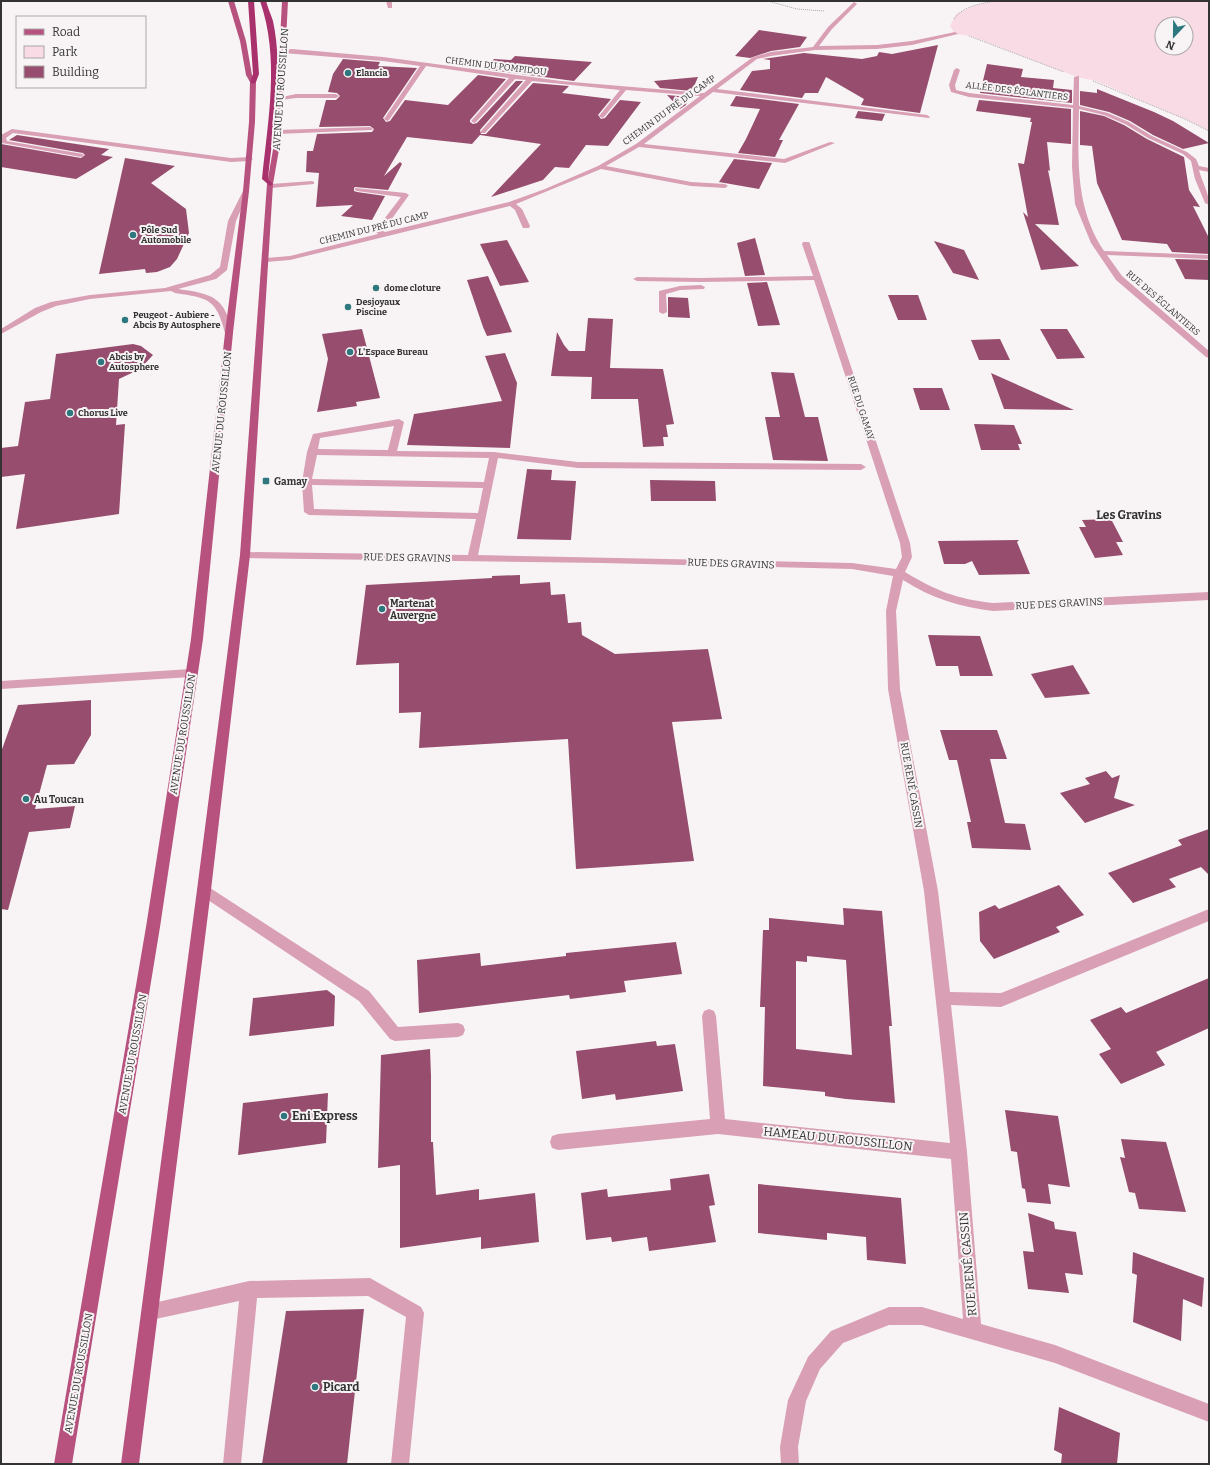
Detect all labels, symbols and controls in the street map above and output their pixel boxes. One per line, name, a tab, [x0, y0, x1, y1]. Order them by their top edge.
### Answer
legend	[16, 16, 146, 88]
north arrow	[1154, 16, 1194, 56]
text: Road	[52, 25, 80, 39]
street label: AVENUE DU ROUSSILLON	[271, 28, 291, 150]
text: N	[1164, 37, 1177, 52]
text: Park	[52, 45, 78, 59]
street label: CHEMIN DU POMPIDOU	[445, 55, 547, 77]
text: Building	[52, 65, 99, 79]
marker: Elancia	[343, 68, 353, 78]
place label: Elancia	[356, 68, 387, 78]
street label: CHEMIN DU PRÉ DU CAMP	[620, 71, 718, 147]
street label: ALLÉE DES ÉGLANTIERS	[965, 78, 1069, 102]
street label: CHEMIN DU PRÉ DU CAMP	[318, 207, 430, 246]
place label: Pôle Sud Automobile	[141, 225, 191, 245]
marker: Pôle Sud Automobile	[128, 230, 138, 240]
street label: RUE DES ÉGLANTIERS	[1124, 267, 1203, 338]
marker: dome cloture	[371, 283, 381, 293]
place label: dome cloture	[384, 283, 441, 293]
place label: Desjoyaux Piscine	[356, 297, 401, 317]
marker: Desjoyaux Piscine	[343, 302, 353, 312]
place label: Peugeot - Aubiere - Abcis By Autosphere	[133, 310, 221, 330]
marker: Peugeot - Aubiere - Abcis By Autosphere	[120, 315, 130, 325]
marker: L'Espace Bureau	[345, 347, 355, 357]
place label: L'Espace Bureau	[358, 347, 428, 357]
street label: AVENUE DU ROUSSILLON	[210, 351, 234, 473]
place label: Abcis by Autosphere	[109, 352, 159, 372]
marker: Abcis by Autosphere	[96, 357, 106, 367]
street label: RUE DU GAMAY	[846, 375, 876, 441]
marker: Chorus Live	[65, 408, 75, 418]
place label: Chorus Live	[78, 408, 128, 418]
marker: Gamay	[261, 476, 271, 486]
place label: Gamay	[274, 476, 308, 488]
district label: Les Gravins	[1096, 508, 1162, 522]
street label: RUE DES GRAVINS	[363, 551, 451, 565]
street label: RUE DES GRAVINS	[687, 556, 775, 572]
street label: RUE DES GRAVINS	[1015, 596, 1103, 612]
place label: Martenat Auvergne	[390, 598, 436, 622]
marker: Martenat Auvergne	[377, 604, 387, 614]
street label: AVENUE DU ROUSSILLON	[168, 673, 198, 795]
street label: RUE RENÉ CASSIN	[898, 741, 926, 829]
marker: Au Toucan	[21, 794, 31, 804]
place label: Au Toucan	[34, 794, 84, 806]
street label: AVENUE DU ROUSSILLON	[116, 993, 149, 1115]
place label: Eni Express	[292, 1109, 358, 1123]
marker: Eni Express	[279, 1111, 289, 1121]
street label: HAMEAU DU ROUSSILLON	[763, 1124, 914, 1154]
street label: RUE RENÉ CASSIN	[955, 1211, 980, 1317]
street label: AVENUE DU ROUSSILLON	[62, 1312, 95, 1434]
place label: Picard	[323, 1380, 360, 1394]
marker: Picard	[310, 1382, 320, 1392]

